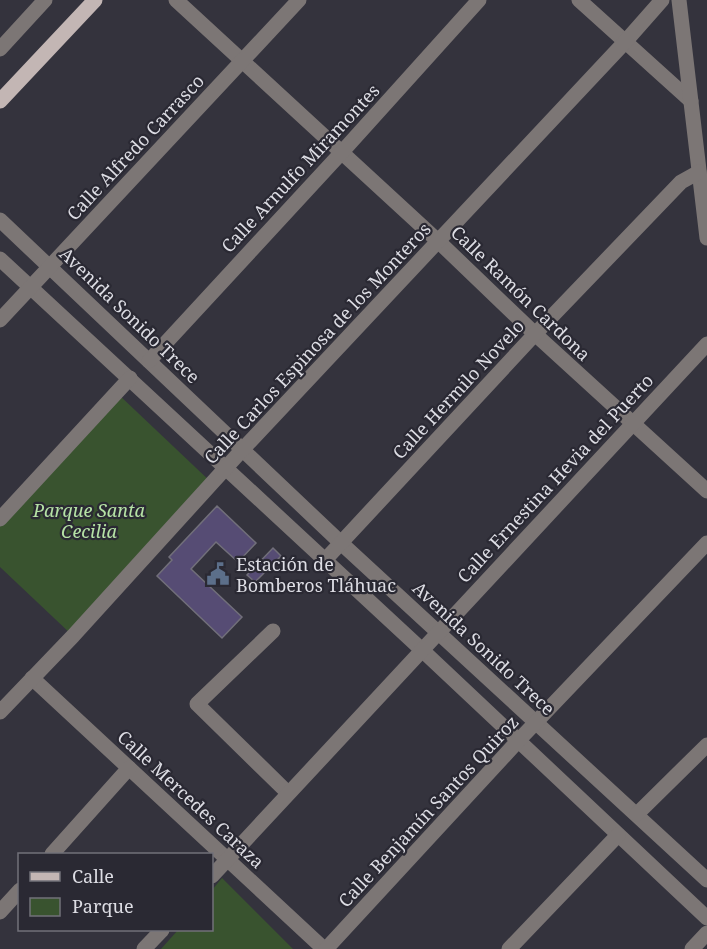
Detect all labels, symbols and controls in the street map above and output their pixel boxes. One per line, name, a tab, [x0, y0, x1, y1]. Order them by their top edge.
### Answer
street label: Calle Alfredo Carrasco	[61, 69, 209, 225]
street label: Calle Arnulfo Miramontes	[215, 79, 385, 257]
street label: Calle Carlos Espinosa de los Monteros	[198, 217, 436, 469]
street label: Calle Ramón Cardona	[446, 220, 596, 366]
street label: Avenida Sonido Trece	[55, 242, 205, 388]
street label: Calle Hermilo Novelo	[387, 314, 529, 464]
street label: Calle Ernestina Hevia del Puerto	[452, 368, 658, 588]
park label: Parque Santa Cecilia	[32, 498, 146, 543]
place label: Estación de Bomberos Tláhuac	[236, 552, 396, 597]
public building icon: Estación de Bomberos Tláhuac	[205, 561, 231, 587]
street label: Avenida Sonido Trece	[408, 576, 560, 720]
street label: Calle Benjamín Santos Quiroz	[333, 710, 523, 912]
street label: Calle Mercedes Caraza	[112, 725, 270, 873]
legend	[18, 853, 213, 931]
text: Calle	[72, 864, 114, 888]
text: Parque	[72, 894, 134, 918]

